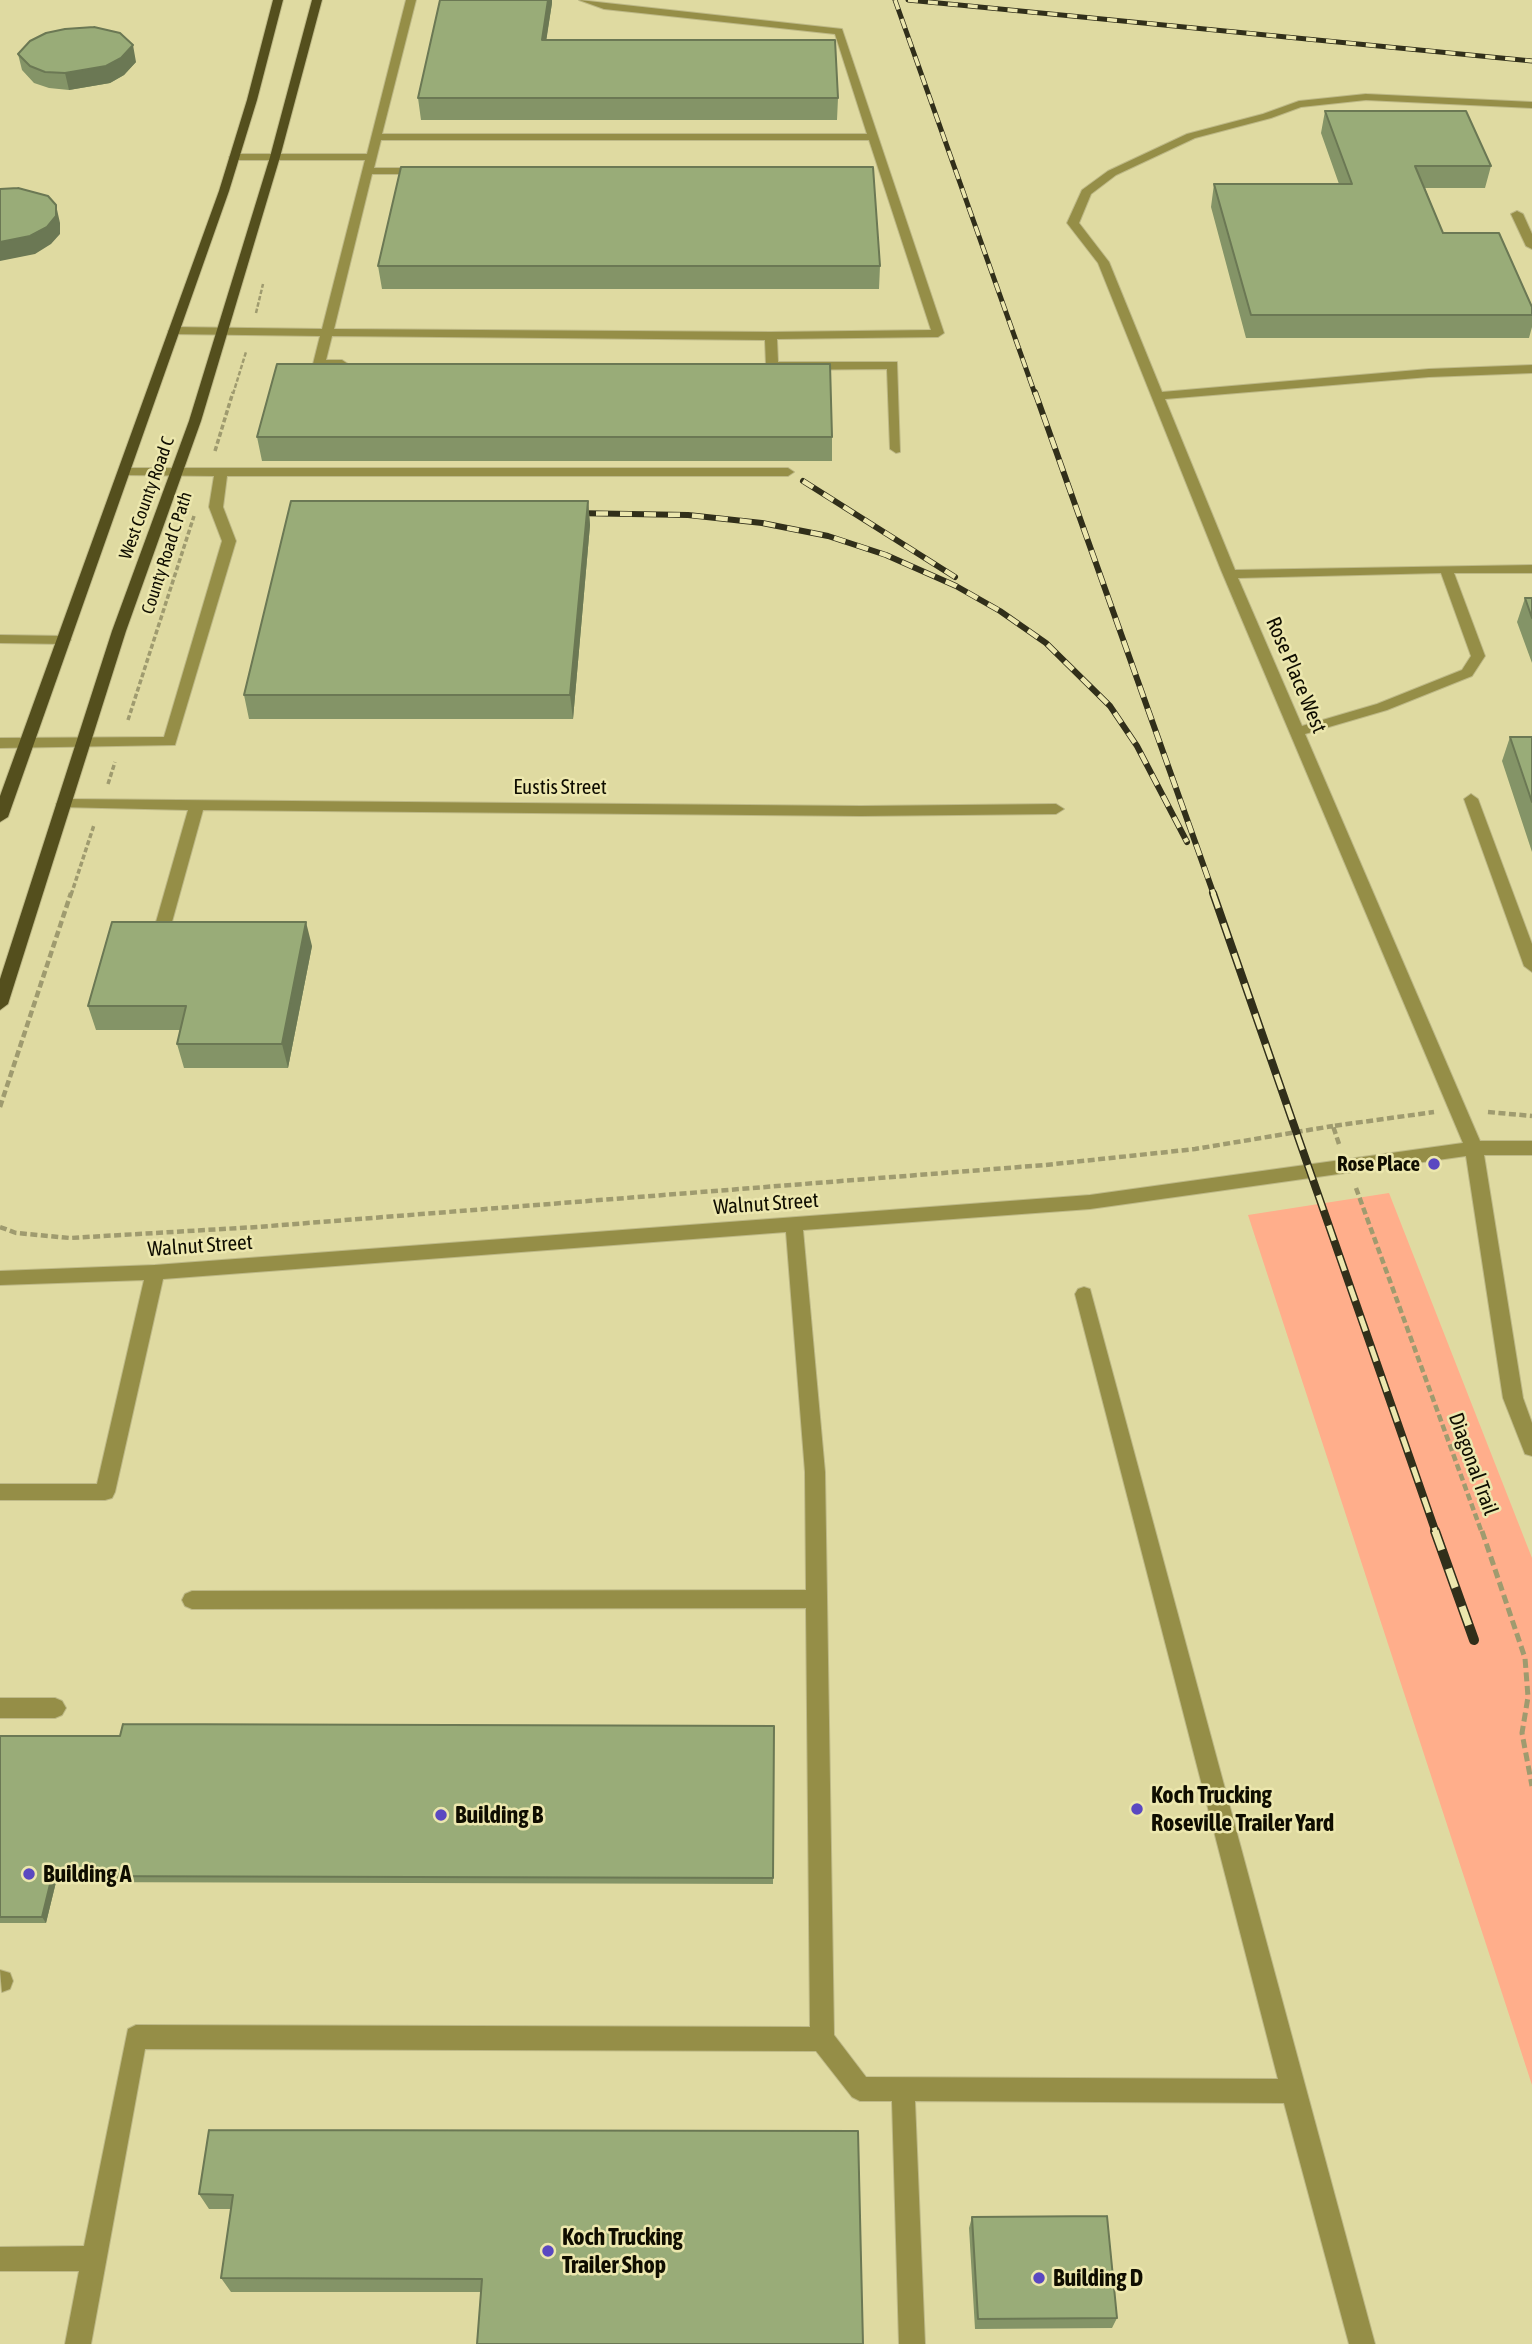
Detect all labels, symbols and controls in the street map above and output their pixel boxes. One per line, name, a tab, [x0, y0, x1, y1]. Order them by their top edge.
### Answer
street label: West County Road C	[115, 434, 179, 562]
street label: County Road C Path	[137, 489, 197, 617]
street label: Rose Place West	[1260, 613, 1332, 737]
street label: Eustis Street	[513, 774, 607, 800]
place label: Rose Place	[1337, 1151, 1420, 1177]
marker: Rose Place	[1426, 1156, 1442, 1172]
street label: Walnut Street	[713, 1188, 819, 1220]
street label: Walnut Street	[147, 1230, 253, 1262]
street label: Diagonal Trail	[1443, 1409, 1503, 1519]
place label: Koch Trucking Roseville Trailer Yard	[1151, 1781, 1334, 1837]
place label: Building B	[455, 1801, 543, 1829]
marker: Koch Trucking Roseville Trailer Yard	[1129, 1801, 1145, 1817]
marker: Building B	[433, 1807, 449, 1823]
place label: Building A	[43, 1860, 132, 1888]
marker: Building A	[21, 1866, 37, 1882]
place label: Koch Trucking Trailer Shop	[562, 2223, 683, 2279]
marker: Koch Trucking Trailer Shop	[540, 2243, 556, 2259]
place label: Building D	[1053, 2264, 1143, 2292]
marker: Building D	[1031, 2270, 1047, 2286]

